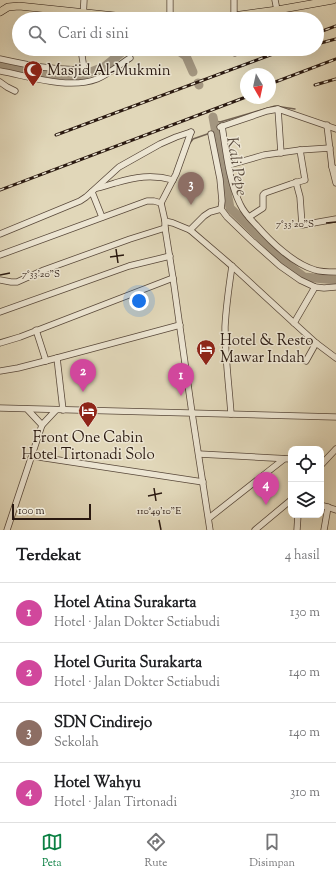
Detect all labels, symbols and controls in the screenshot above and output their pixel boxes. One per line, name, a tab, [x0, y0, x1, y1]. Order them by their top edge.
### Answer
search box	[12, 12, 324, 56]
icon: search	[26, 23, 48, 45]
text: Cari di sini	[58, 24, 129, 45]
mosque icon: Masjid Al-Mukmin	[22, 59, 44, 87]
place label: Masjid Al-Mukmin	[47, 61, 171, 82]
north arrow	[240, 68, 276, 104]
water label: Kali Pepe	[219, 135, 252, 198]
pin: 3	[178, 172, 204, 205]
text: 7°33'20"S	[276, 217, 314, 232]
text: 7°33'20"S	[22, 267, 60, 282]
your location	[129, 291, 149, 311]
place label: Hotel & Resto Mawar Indah	[220, 331, 313, 369]
hotel icon: Hotel & Resto Mawar Indah	[195, 338, 217, 366]
pin: 2	[70, 359, 96, 392]
pin: 1	[168, 363, 194, 396]
hotel icon: Front One Cabin Hotel Tirtonadi Solo	[77, 400, 99, 428]
place label: Front One Cabin Hotel Tirtonadi Solo	[21, 428, 155, 466]
map controls	[288, 446, 324, 518]
button: locate	[288, 446, 324, 482]
pin: 4	[253, 472, 279, 505]
button: layers	[288, 482, 324, 518]
scale bar	[12, 502, 91, 521]
text: 100 m	[18, 503, 45, 519]
text: 110°49'10"E	[137, 504, 181, 519]
text: Terdekat	[16, 544, 81, 568]
text: 4 hasil	[285, 547, 320, 565]
text: Hotel Atina Surakarta	[54, 593, 197, 614]
text: 1	[27, 604, 31, 622]
text: 130 m	[290, 604, 320, 622]
text: Hotel · Jalan Dokter Setiabudi	[54, 614, 220, 632]
text: Hotel Gurita Surakarta	[54, 653, 202, 674]
text: 2	[26, 664, 32, 682]
text: 140 m	[289, 664, 320, 682]
text: Hotel · Jalan Dokter Setiabudi	[54, 674, 220, 692]
text: SDN Cindirejo	[54, 713, 152, 734]
text: 3	[26, 724, 32, 742]
text: 140 m	[289, 724, 320, 742]
text: Sekolah	[54, 734, 99, 752]
text: Hotel Wahyu	[54, 773, 141, 794]
text: 4	[26, 784, 32, 802]
text: 310 m	[290, 784, 320, 802]
text: Hotel · Jalan Tirtonadi	[54, 794, 177, 812]
tab: Peta	[41, 831, 63, 871]
tab: Rute	[145, 831, 167, 871]
tab: Disimpan	[249, 831, 295, 871]

